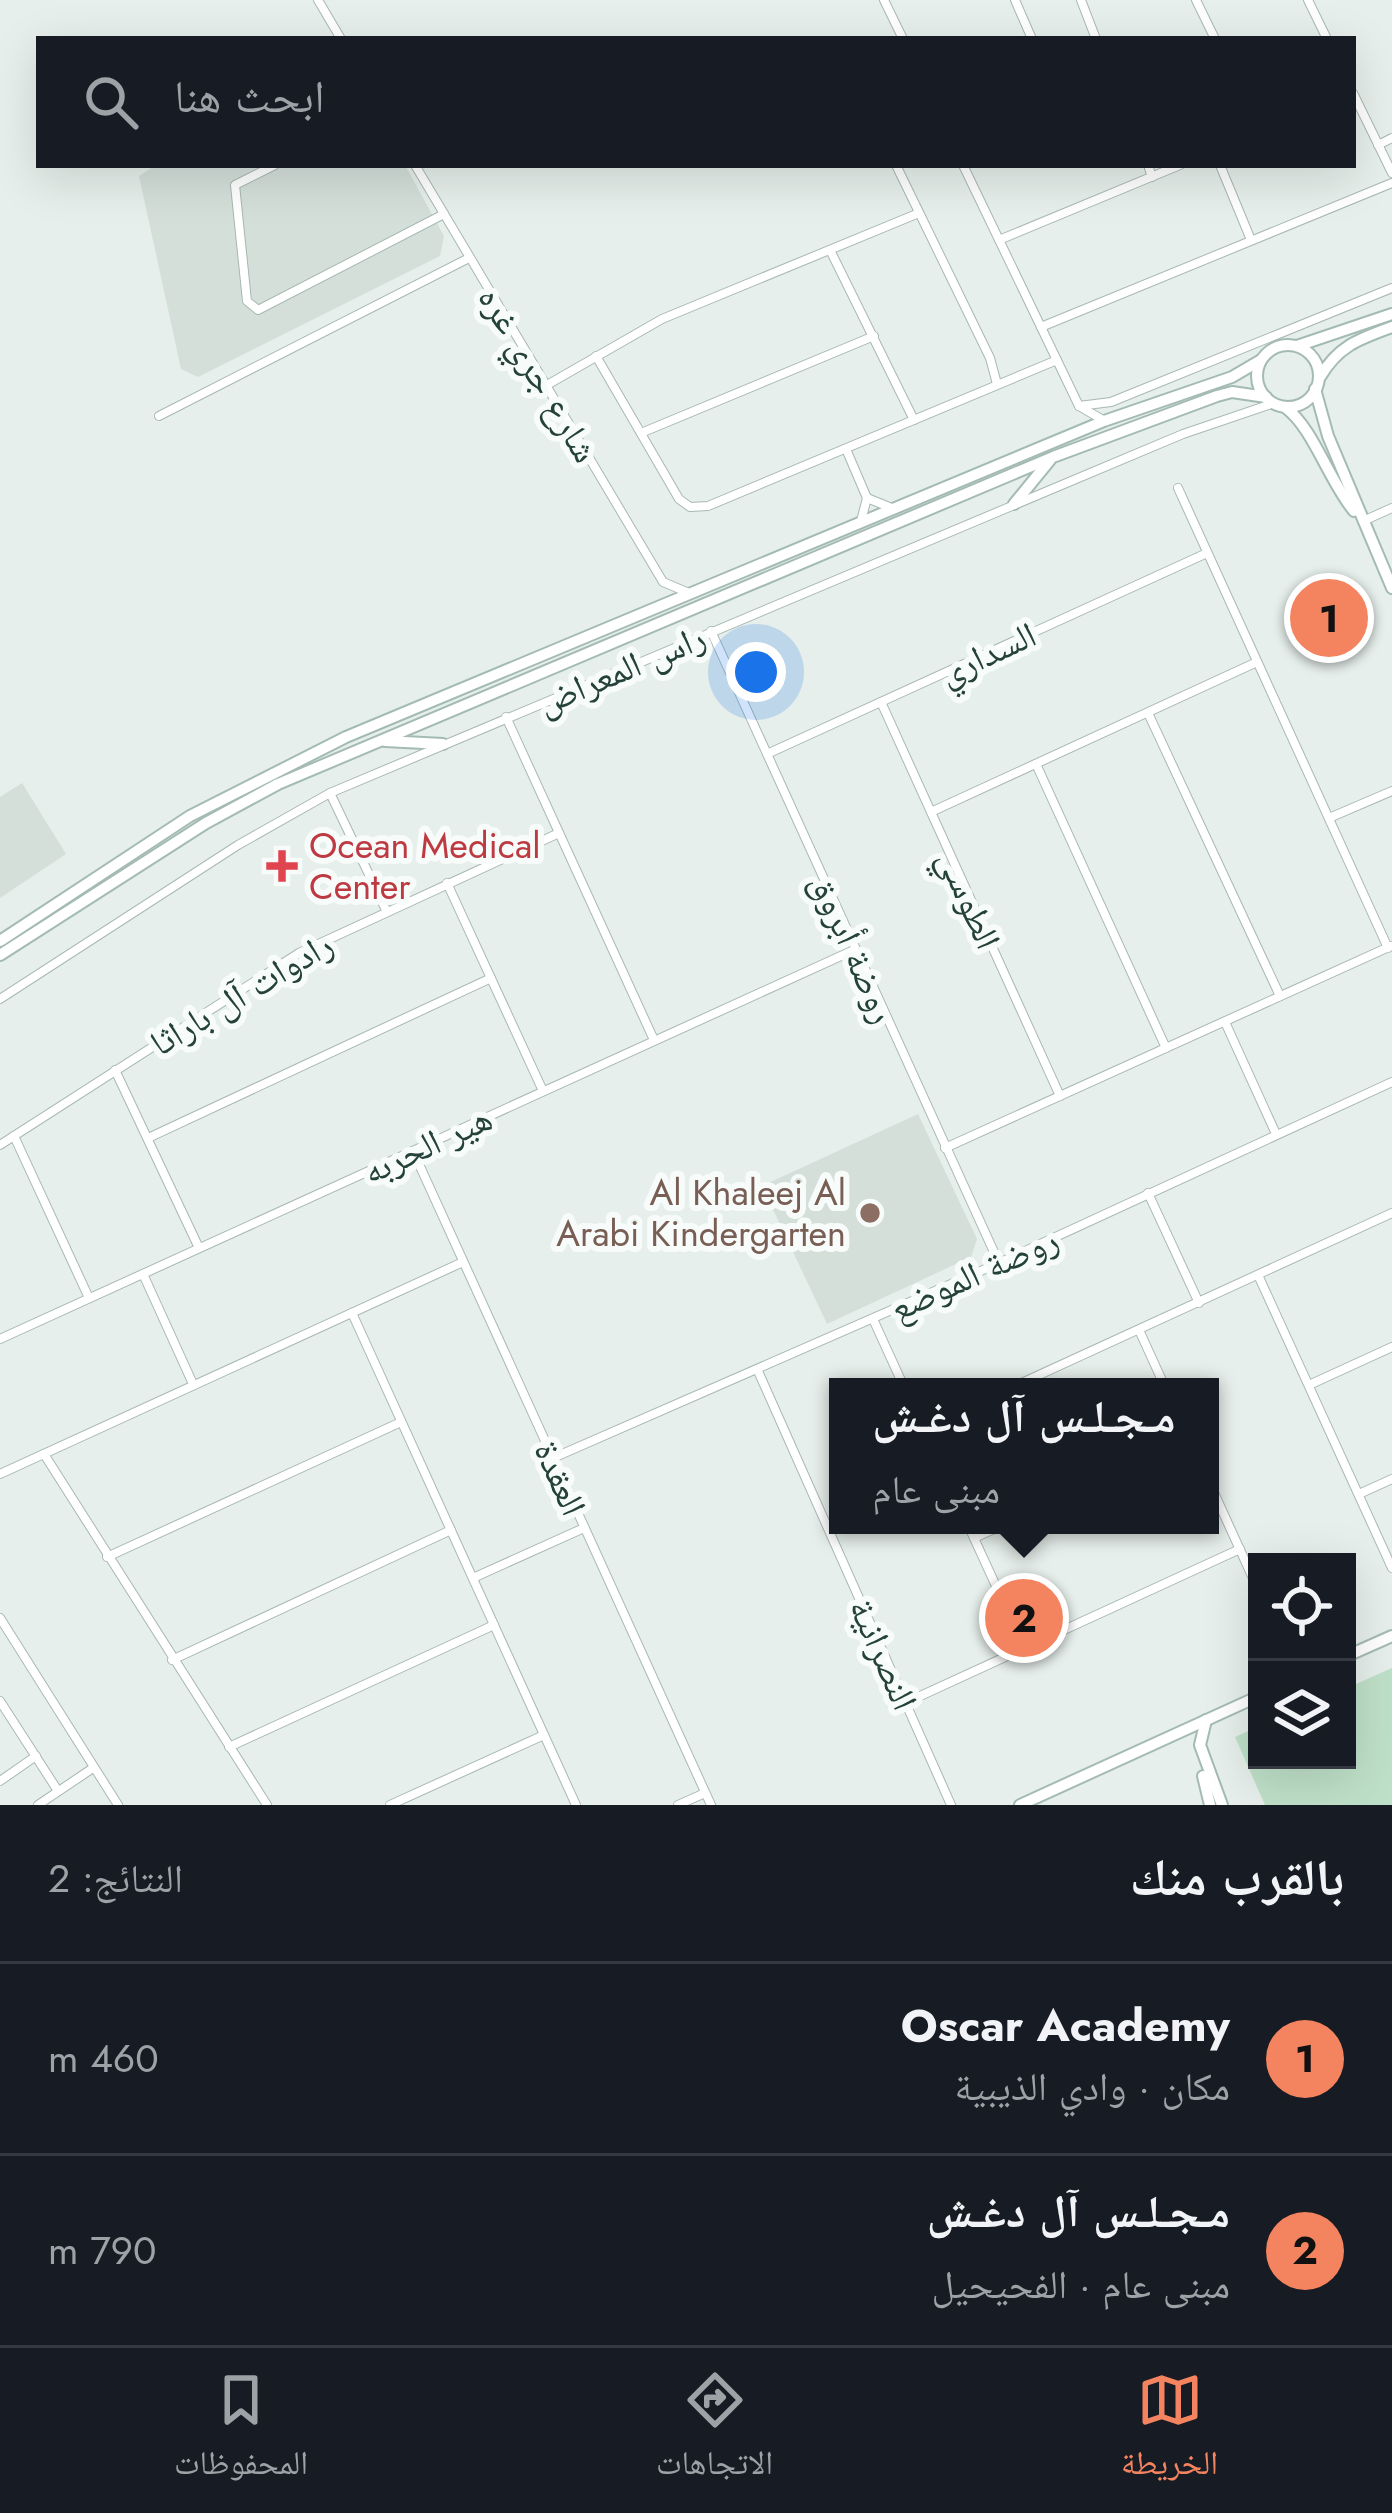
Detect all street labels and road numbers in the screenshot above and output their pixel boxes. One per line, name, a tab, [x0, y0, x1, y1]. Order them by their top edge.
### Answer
street label: شارع جري غره	[463, 276, 612, 474]
street label: السداري	[930, 608, 1045, 701]
street label: راس المعراض	[529, 610, 713, 728]
street label: الطوسي	[922, 841, 1015, 958]
street label: روضة أبروق	[798, 865, 910, 1031]
street label: رادوات آل باراثا	[140, 918, 342, 1068]
street label: هير الحربه	[354, 1091, 500, 1197]
street label: روضة الموضع	[881, 1213, 1067, 1333]
street label: العقدة	[522, 1432, 600, 1524]
street label: النصرانية	[836, 1590, 932, 1718]

